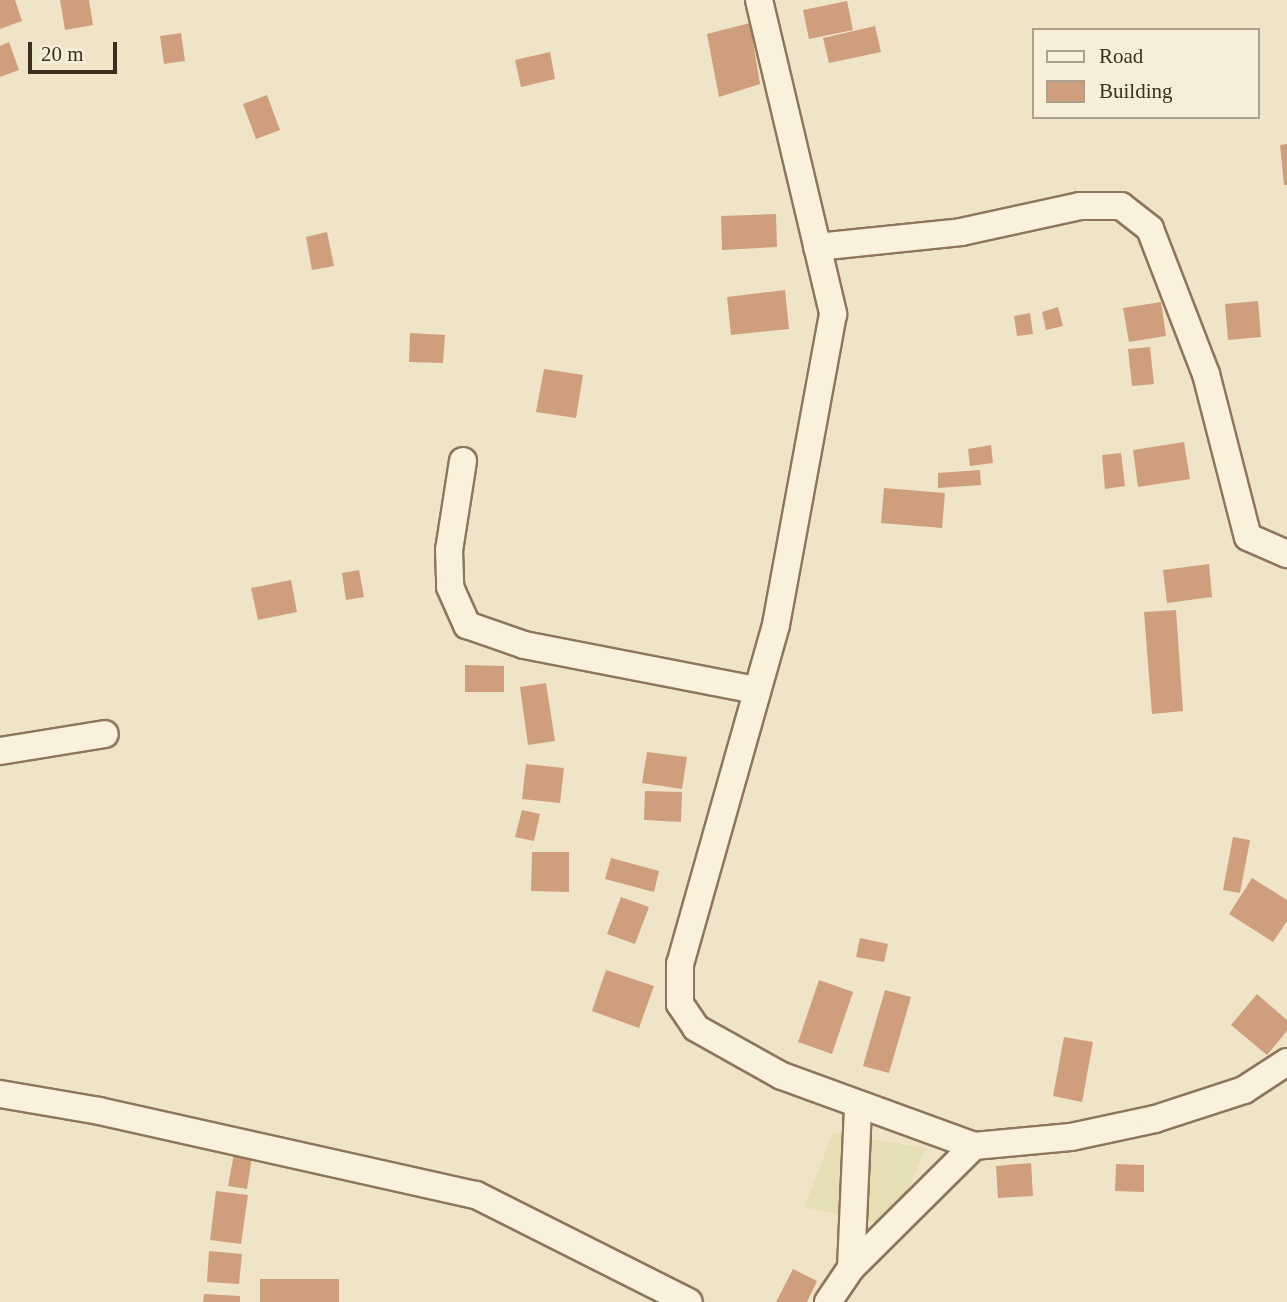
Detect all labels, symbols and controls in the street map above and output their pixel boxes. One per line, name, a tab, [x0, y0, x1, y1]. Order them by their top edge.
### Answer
scale bar	[32, 28, 121, 72]
legend	[1032, 28, 1259, 119]
text: 20 m	[41, 42, 84, 66]
text: Road	[1099, 44, 1143, 68]
text: Building	[1099, 79, 1173, 103]

